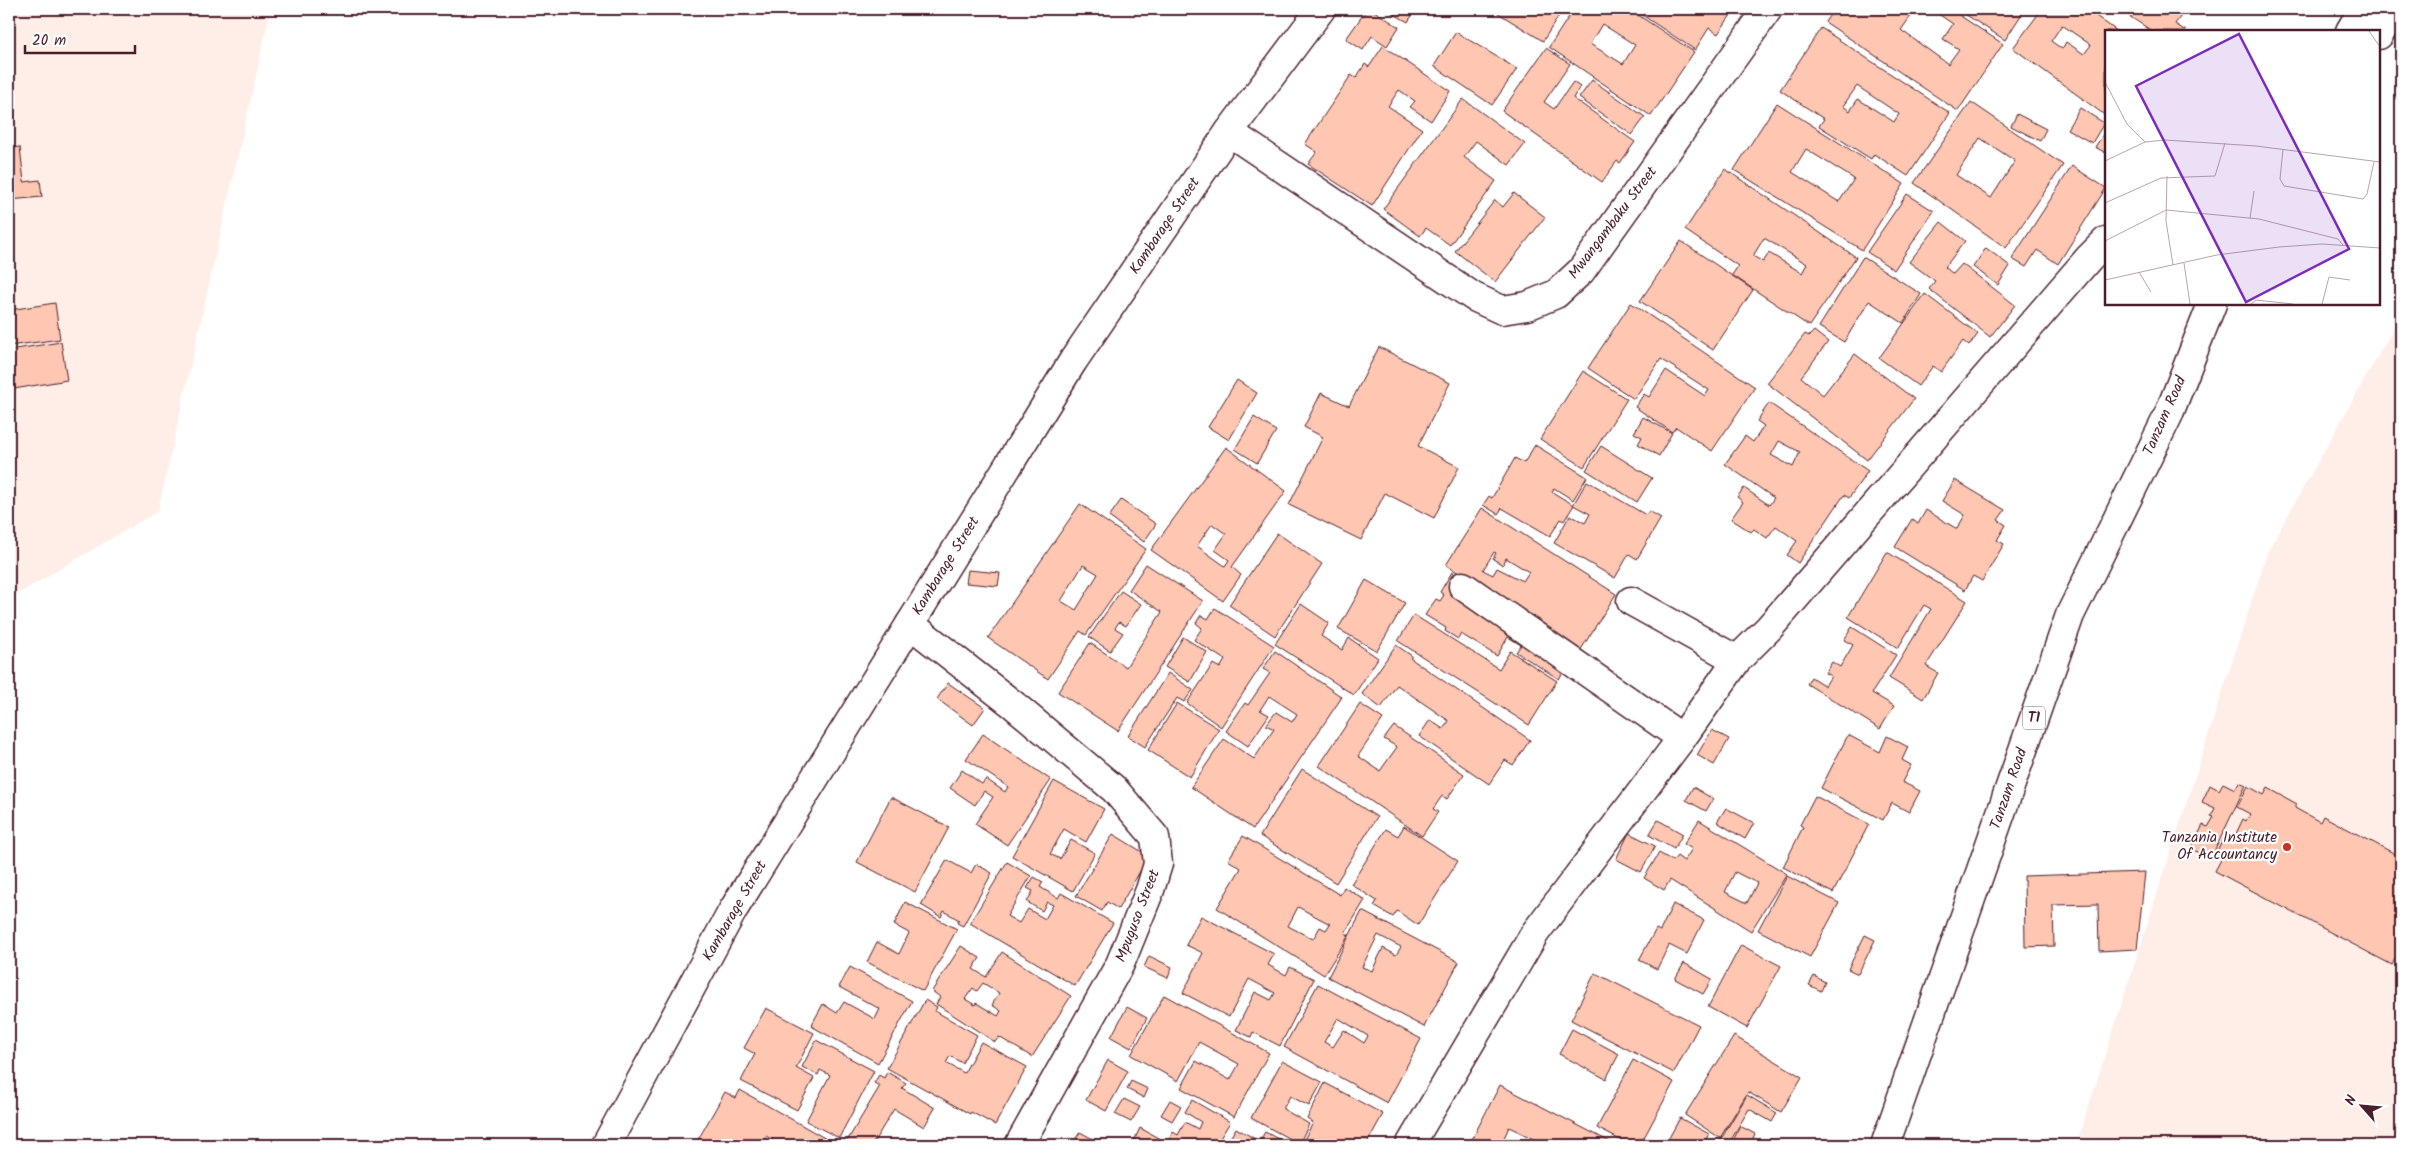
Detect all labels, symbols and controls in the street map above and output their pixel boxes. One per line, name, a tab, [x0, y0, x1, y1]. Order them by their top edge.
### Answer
scale bar	[25, 22, 135, 54]
text: 20 m	[32, 29, 66, 53]
inset map	[2105, 30, 2380, 305]
street label: Mwangambaku Street	[1562, 161, 1664, 285]
street label: Kambarage Street	[1124, 172, 1207, 279]
street label: Tanzam Road	[2137, 372, 2193, 460]
street label: Kambarage Street	[906, 512, 986, 620]
road number: T1	[2023, 706, 2045, 730]
street label: Tanzam Road	[1984, 745, 2034, 833]
place label: Tanzania Institute Of Accountancy	[2162, 826, 2278, 867]
marker: Tanzania Institute Of Accountancy	[2281, 841, 2293, 853]
street label: Kambarage Street	[696, 856, 774, 966]
street label: Mpuguso Street	[1109, 866, 1167, 966]
north arrow	[2338, 1082, 2388, 1132]
text: N	[2339, 1091, 2363, 1109]

